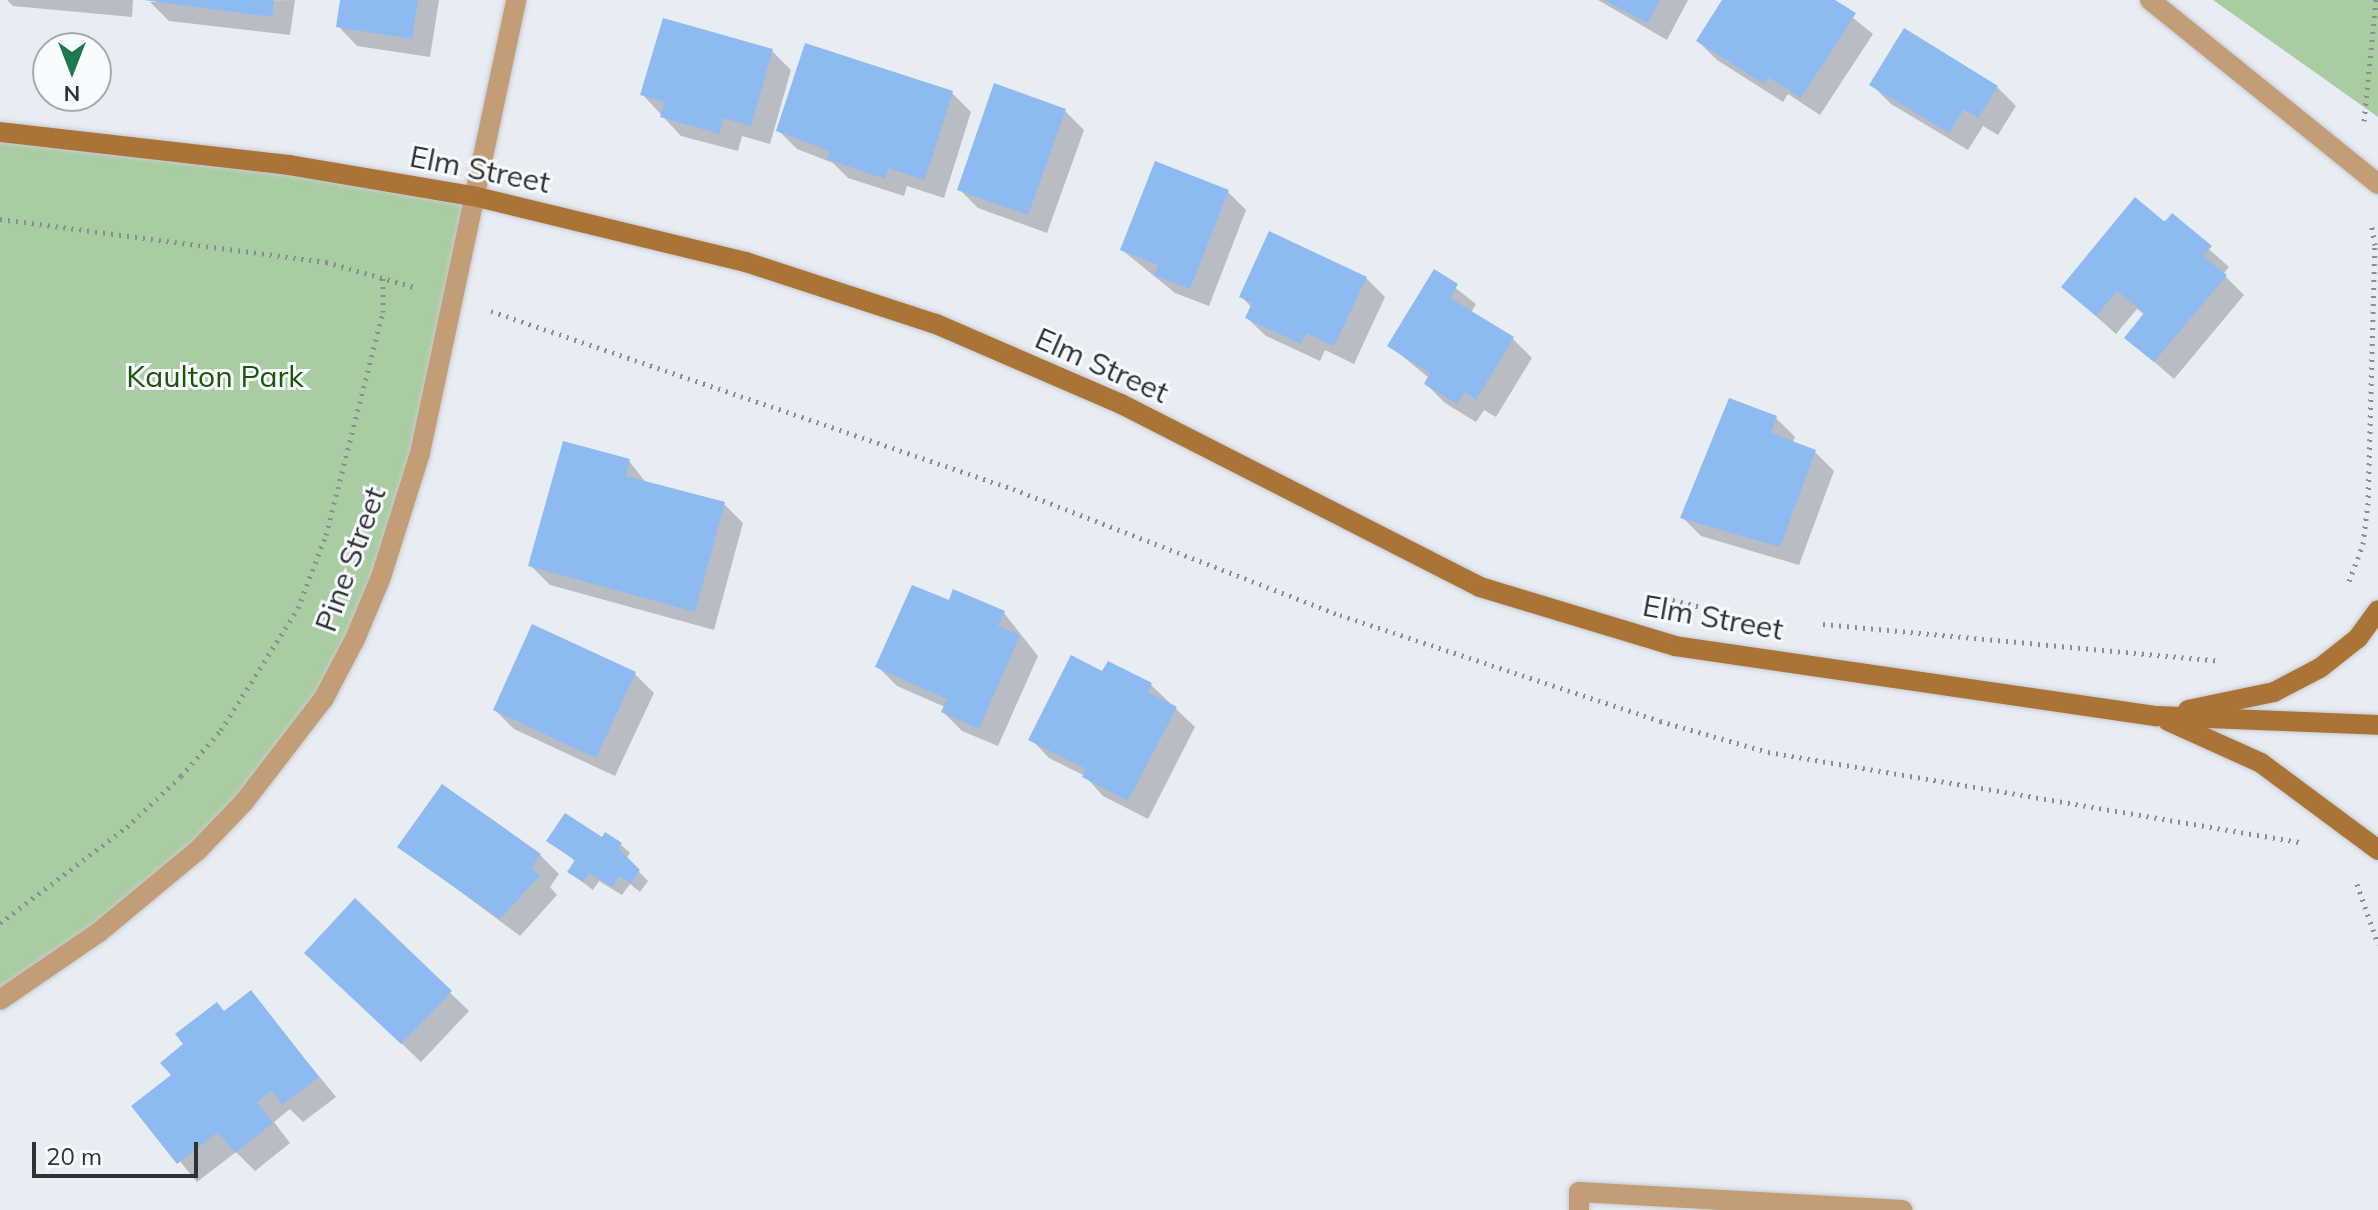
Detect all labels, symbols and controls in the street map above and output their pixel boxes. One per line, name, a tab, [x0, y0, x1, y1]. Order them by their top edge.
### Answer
north arrow	[32, 32, 112, 112]
text: N	[64, 80, 80, 108]
street label: Elm Street	[407, 138, 553, 200]
street label: Elm Street	[1030, 320, 1174, 410]
park label: Kaulton Park	[126, 358, 304, 394]
street label: Pine Street	[307, 482, 393, 636]
street label: Elm Street	[1640, 587, 1786, 647]
scale bar	[36, 1126, 202, 1176]
text: 20 m	[46, 1141, 102, 1171]

